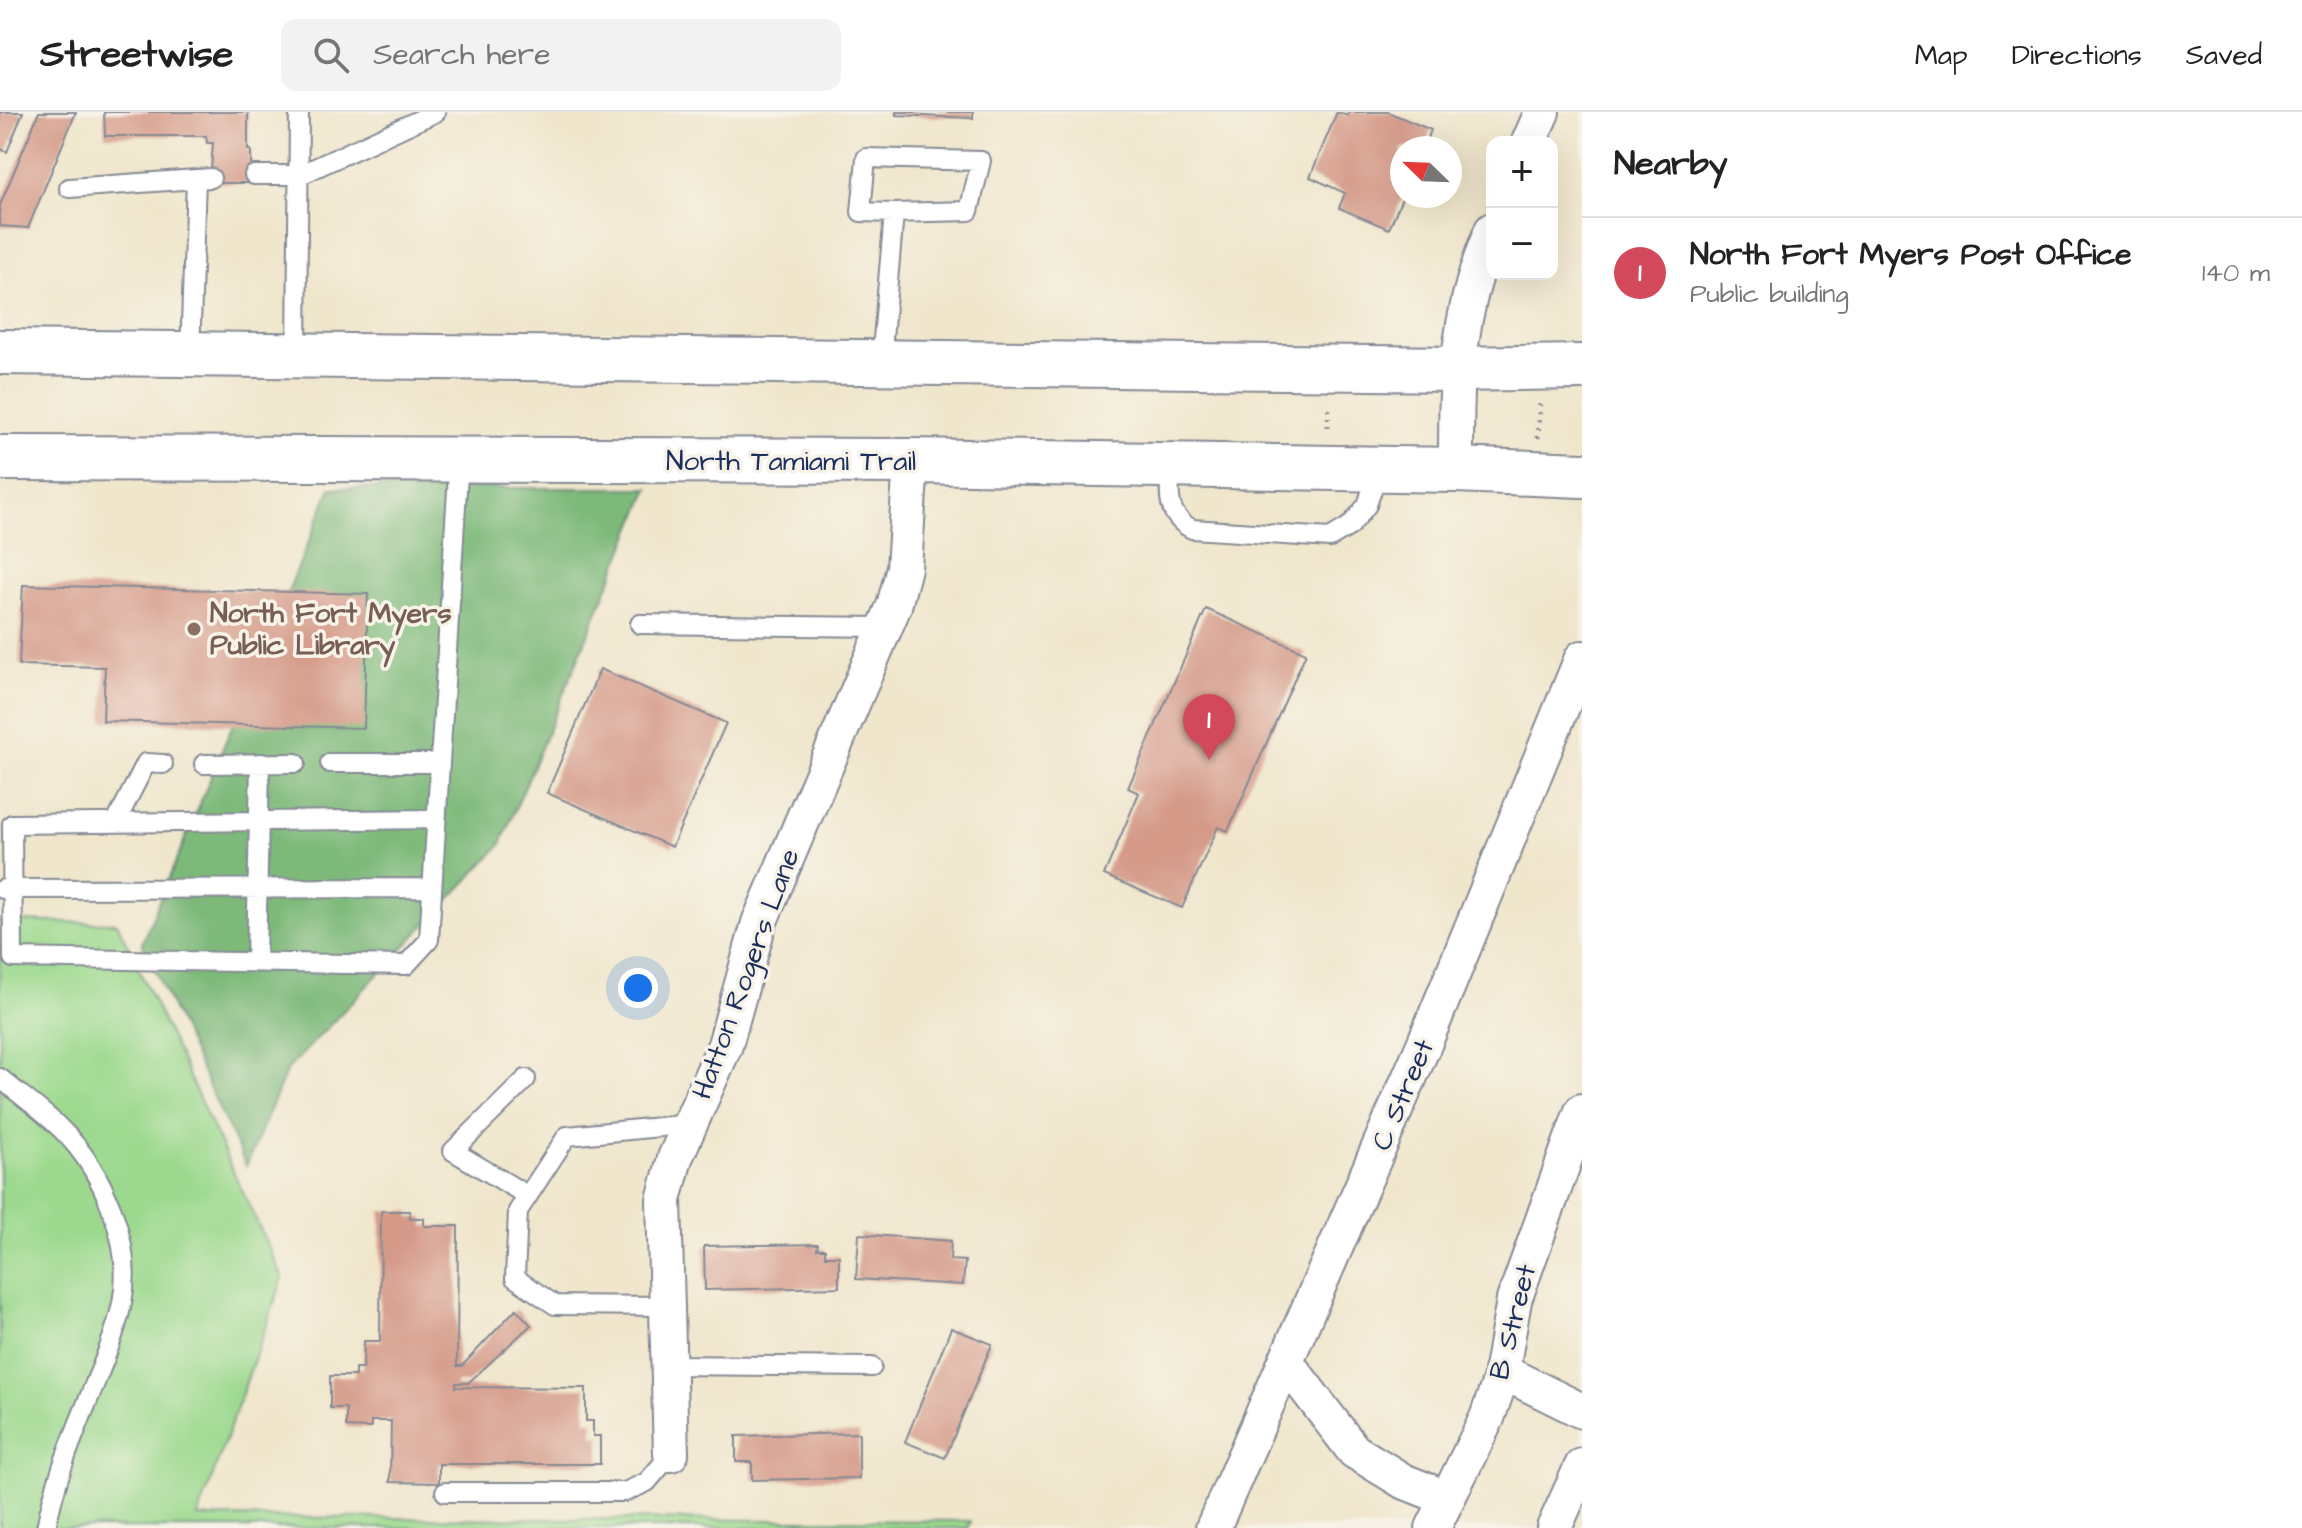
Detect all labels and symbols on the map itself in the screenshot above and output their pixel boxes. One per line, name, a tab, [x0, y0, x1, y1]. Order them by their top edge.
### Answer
north arrow	[1390, 136, 1462, 208]
street label: North Tamiami Trail	[666, 442, 916, 481]
place label: North Fort Myers Public Library	[210, 594, 451, 668]
marker: North Fort Myers Public Library	[185, 620, 203, 638]
pin: 1	[1183, 694, 1235, 760]
street label: Hatton Rogers Lane	[683, 843, 810, 1105]
your location	[618, 968, 658, 1008]
street label: C Street	[1362, 1033, 1444, 1157]
street label: B Street	[1480, 1260, 1546, 1384]

